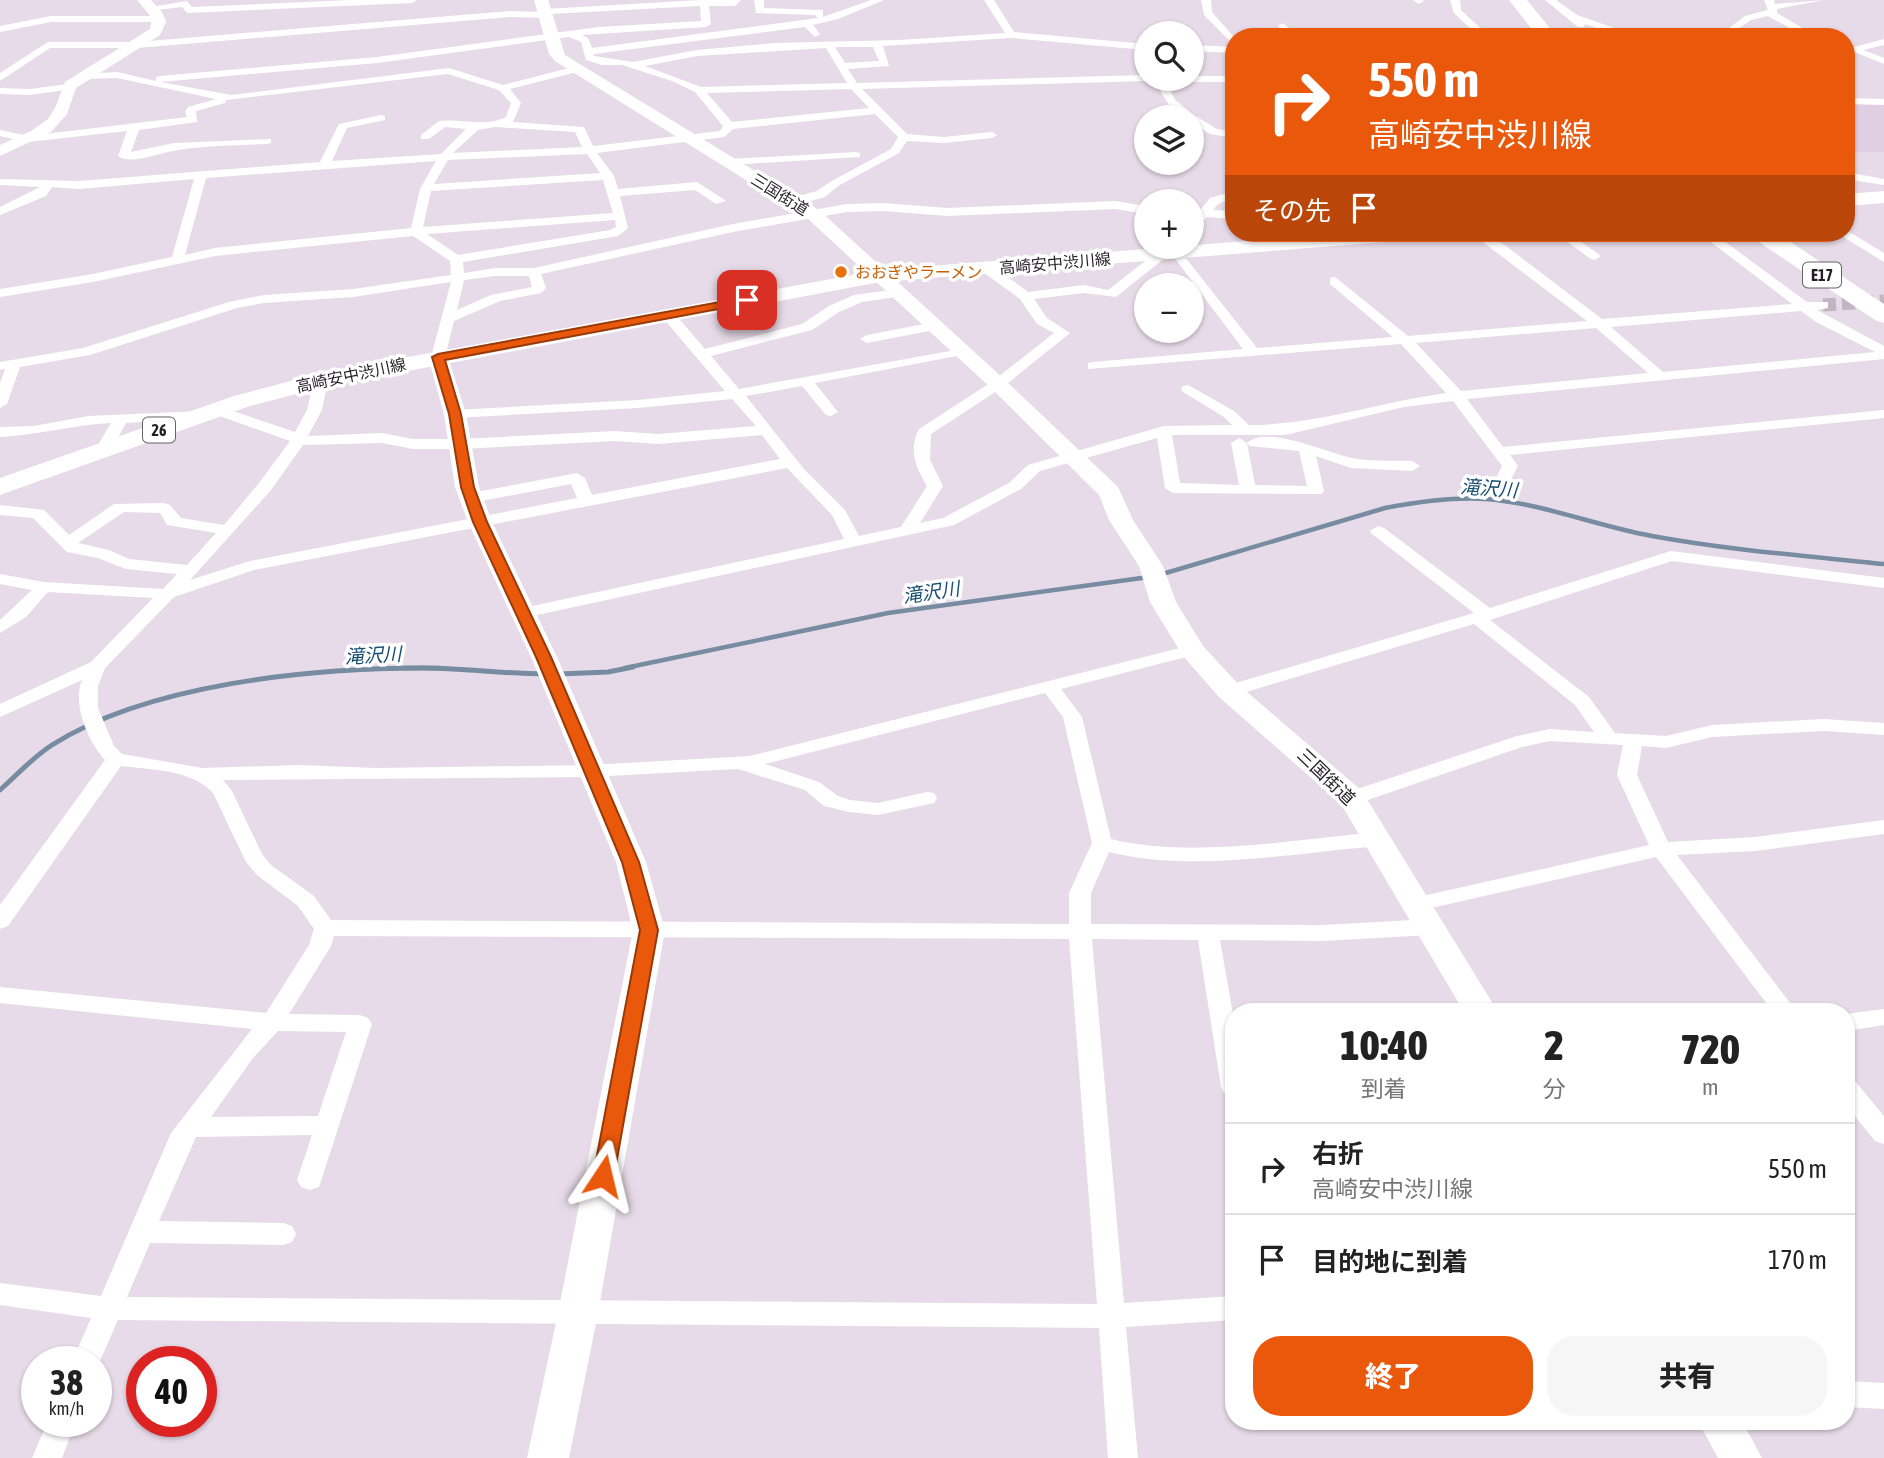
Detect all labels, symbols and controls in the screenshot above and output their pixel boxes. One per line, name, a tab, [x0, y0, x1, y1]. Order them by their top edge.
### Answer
map controls	[1134, 21, 1204, 343]
button: search	[1134, 21, 1204, 91]
text: 550 m	[1368, 51, 1479, 107]
icon: right	[1253, 56, 1344, 147]
button: layers	[1134, 105, 1204, 175]
text: 高崎安中渋川線	[1368, 116, 1592, 153]
street label: 三国街道	[748, 169, 812, 219]
button: +	[1134, 189, 1204, 259]
icon: arrive	[1345, 189, 1383, 227]
text: その先	[1253, 196, 1331, 226]
street label: 高崎安中渋川線	[998, 249, 1112, 277]
road number: E17	[1803, 262, 1841, 288]
place label: おおぎやラーメン	[855, 263, 982, 281]
marker: おおぎやラーメン	[833, 264, 849, 280]
pin	[717, 270, 777, 330]
button: −	[1134, 273, 1204, 343]
icon: arrive	[728, 281, 766, 319]
street label: 高崎安中渋川線	[294, 355, 408, 395]
road number: 26	[143, 418, 175, 442]
water label: 滝沢川	[1460, 475, 1520, 501]
water label: 滝沢川	[901, 577, 963, 607]
water label: 滝沢川	[344, 642, 404, 667]
street label: 三国街道	[1293, 744, 1360, 809]
text: 10:40	[1340, 1021, 1427, 1069]
text: 2	[1544, 1021, 1564, 1069]
text: 720	[1681, 1025, 1740, 1073]
text: m	[1702, 1074, 1719, 1100]
text: 到着	[1361, 1076, 1407, 1102]
text: 分	[1543, 1076, 1566, 1102]
position arrow	[566, 1139, 640, 1213]
text: 右折	[1312, 1139, 1364, 1169]
icon: right	[1253, 1150, 1291, 1188]
text: 550 m	[1768, 1154, 1827, 1184]
text: 高崎安中渋川線	[1312, 1176, 1473, 1202]
icon: arrive	[1253, 1241, 1291, 1279]
text: 170 m	[1768, 1245, 1827, 1275]
text: 目的地に到着	[1312, 1247, 1468, 1277]
button: 終了	[1253, 1336, 1533, 1416]
button: 共有	[1547, 1336, 1827, 1416]
speed limit sign: 40	[126, 1346, 217, 1437]
text: 38	[50, 1362, 83, 1402]
text: km/h	[49, 1398, 84, 1419]

